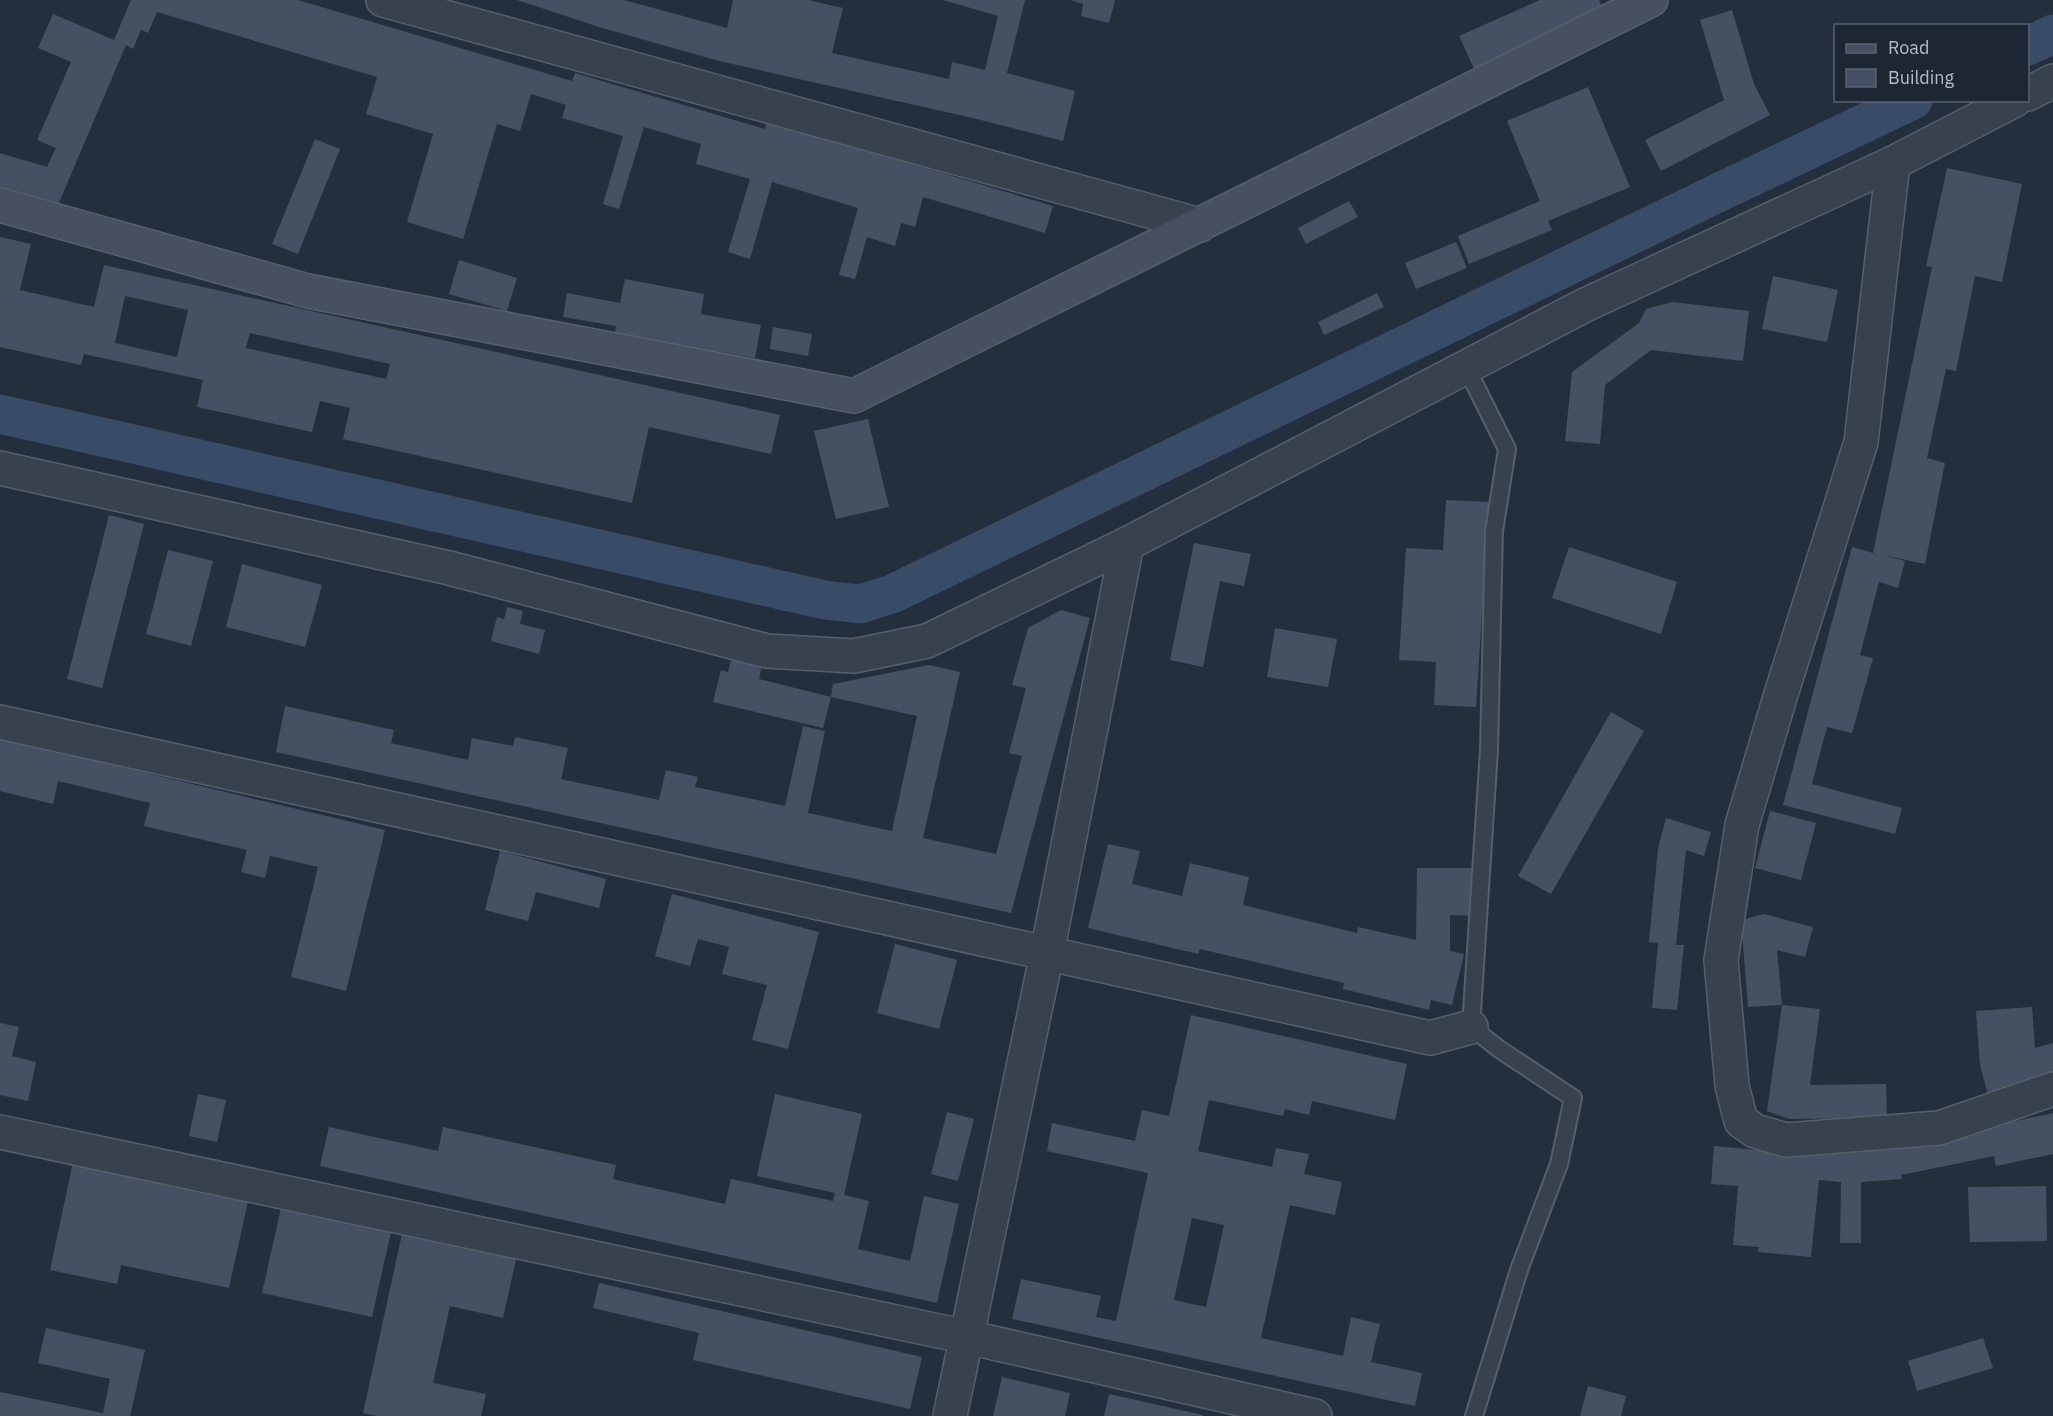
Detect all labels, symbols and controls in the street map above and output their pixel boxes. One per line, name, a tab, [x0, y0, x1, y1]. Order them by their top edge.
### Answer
legend	[1834, 24, 2029, 102]
text: Road	[1888, 36, 1929, 59]
text: Building	[1888, 66, 1955, 89]

